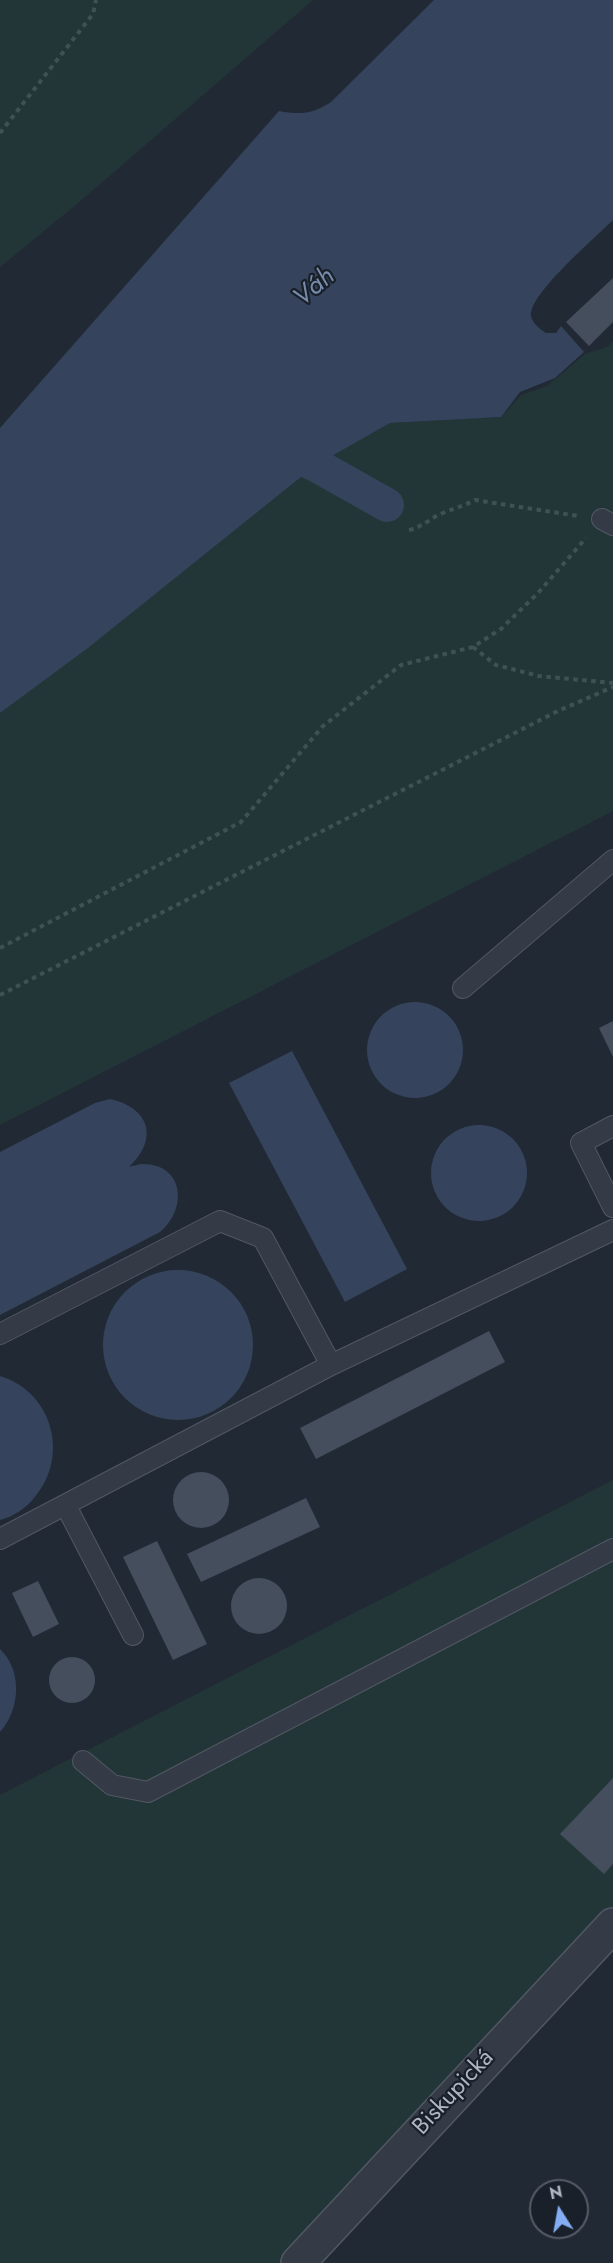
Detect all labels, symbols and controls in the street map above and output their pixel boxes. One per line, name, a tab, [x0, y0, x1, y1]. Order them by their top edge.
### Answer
water label: Váh	[288, 262, 342, 314]
street label: Biskupická	[407, 2044, 501, 2142]
north arrow	[529, 2179, 589, 2239]
text: N	[547, 2180, 564, 2205]

